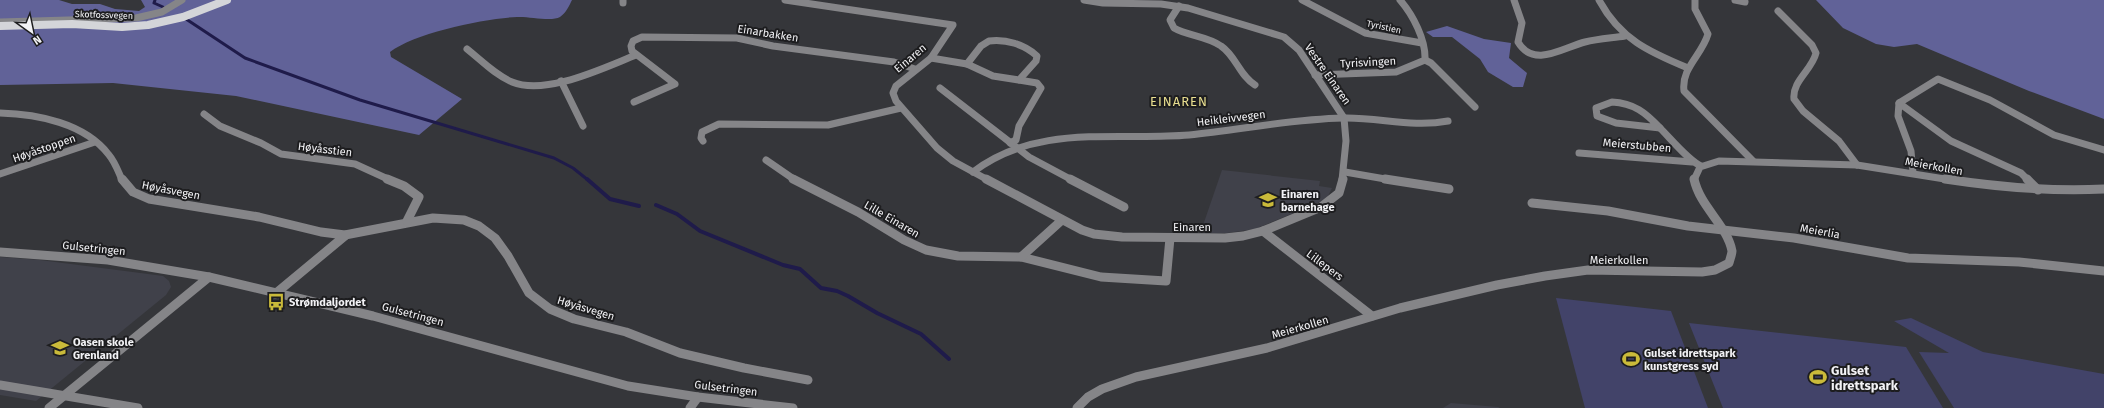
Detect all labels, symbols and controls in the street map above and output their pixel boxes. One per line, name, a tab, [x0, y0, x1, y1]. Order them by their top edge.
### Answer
street label: Skotfossvegen	[75, 9, 133, 21]
north arrow	[12, 12, 52, 52]
street label: Tyristien	[1366, 18, 1402, 36]
street label: Einarbakken	[736, 22, 799, 45]
text: N	[31, 33, 44, 47]
street label: Einaren	[892, 41, 929, 76]
street label: Vestre Einaren	[1302, 41, 1353, 107]
street label: Tyrisvingen	[1340, 55, 1396, 70]
district label: EINAREN	[1150, 94, 1208, 109]
street label: Heikleivvegen	[1196, 108, 1266, 129]
street label: Høyåstoppen	[11, 132, 77, 165]
street label: Meierstubben	[1602, 136, 1672, 155]
street label: Høyåsstien	[297, 140, 353, 159]
street label: Meierkollen	[1904, 155, 1964, 178]
street label: Høyåsvegen	[141, 178, 201, 203]
place label: Einaren barnehage	[1281, 188, 1334, 214]
school or university icon: Einaren barnehage	[1258, 190, 1278, 210]
street label: Lille Einaren	[862, 198, 922, 240]
street label: Einaren	[1173, 221, 1211, 234]
street label: Meierlia	[1799, 222, 1841, 241]
street label: Gulsetringen	[62, 239, 126, 258]
street label: Lillepers	[1304, 247, 1346, 283]
street label: Meierkollen	[1590, 254, 1648, 267]
bus stop icon: Strømdaljordet	[266, 292, 286, 312]
street label: Høyåsvegen	[556, 294, 616, 323]
place label: Strømdaljordet	[289, 296, 366, 309]
street label: Gulsetringen	[381, 300, 445, 329]
street label: Meierkollen	[1270, 313, 1330, 342]
place label: Oasen skole Grenland	[73, 336, 134, 362]
school or university icon: Oasen skole Grenland	[50, 338, 70, 358]
place label: Gulset idrettspark kunstgress syd	[1644, 347, 1736, 373]
sports icon: Gulset idrettspark kunstgress syd	[1621, 349, 1641, 369]
place label: Gulset idrettspark	[1831, 363, 1899, 393]
sports icon: Gulset idrettspark	[1808, 367, 1828, 387]
street label: Gulsetringen	[694, 378, 758, 399]

